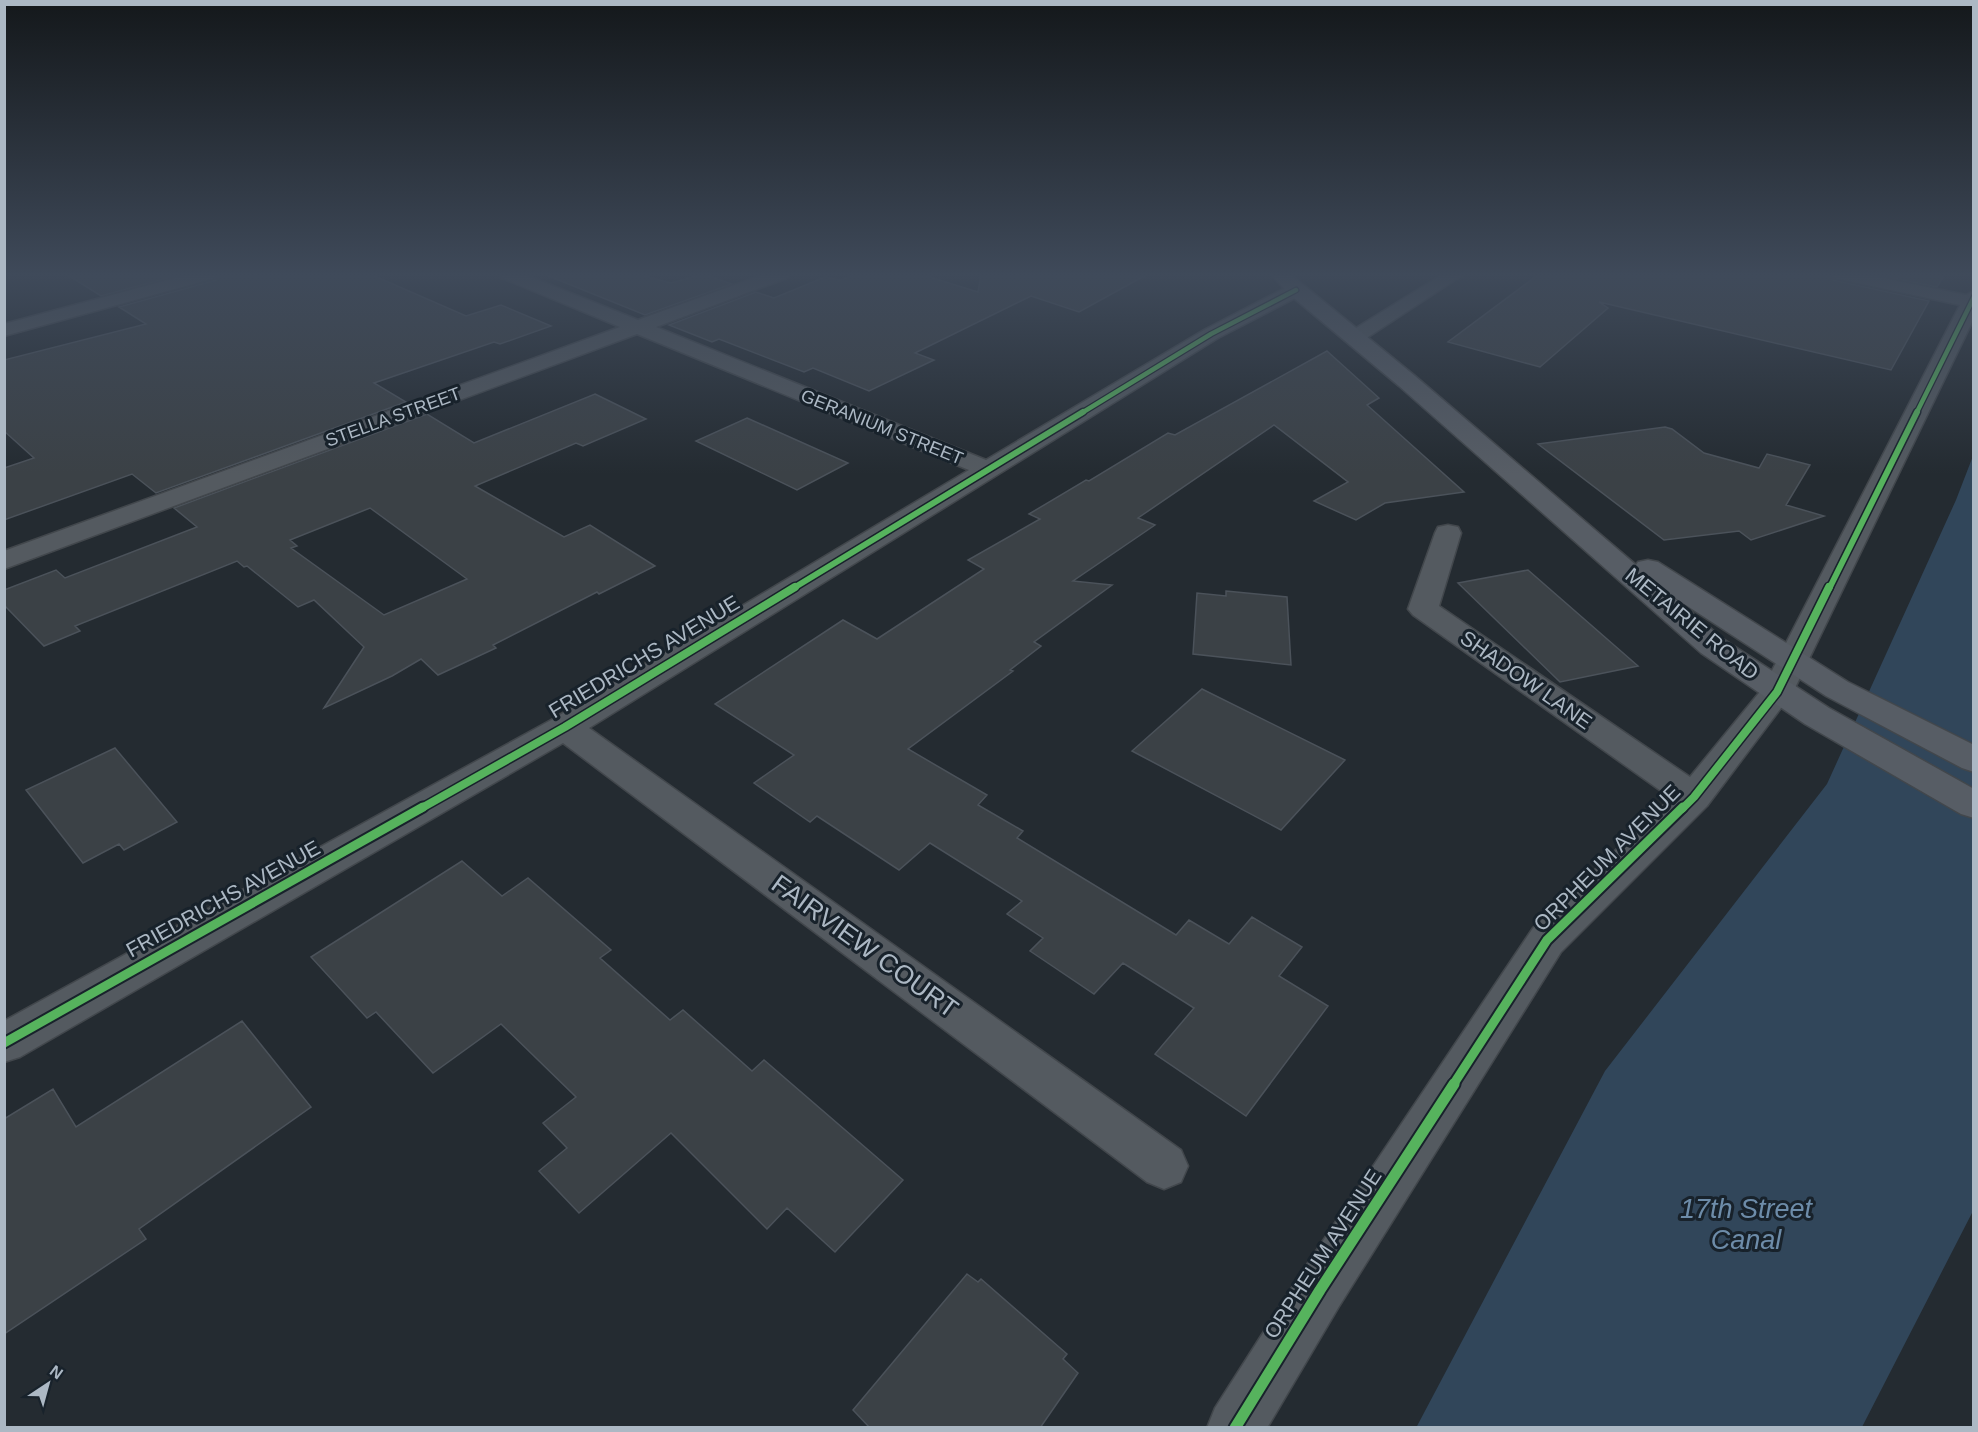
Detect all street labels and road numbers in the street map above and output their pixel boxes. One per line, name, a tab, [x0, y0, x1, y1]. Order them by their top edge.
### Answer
street label: STELLA STREET	[323, 383, 463, 451]
street label: GERANIUM STREET	[798, 385, 966, 469]
street label: METAIRIE ROAD	[1621, 563, 1763, 684]
street label: FRIEDRICHS AVENUE	[544, 591, 743, 723]
street label: SHADOW LANE	[1456, 626, 1596, 734]
street label: ORPHEUM AVENUE	[1529, 780, 1684, 935]
street label: FRIEDRICHS AVENUE	[122, 836, 324, 961]
street label: FAIRVIEW COURT	[766, 868, 964, 1024]
street label: ORPHEUM AVENUE	[1259, 1165, 1386, 1343]

